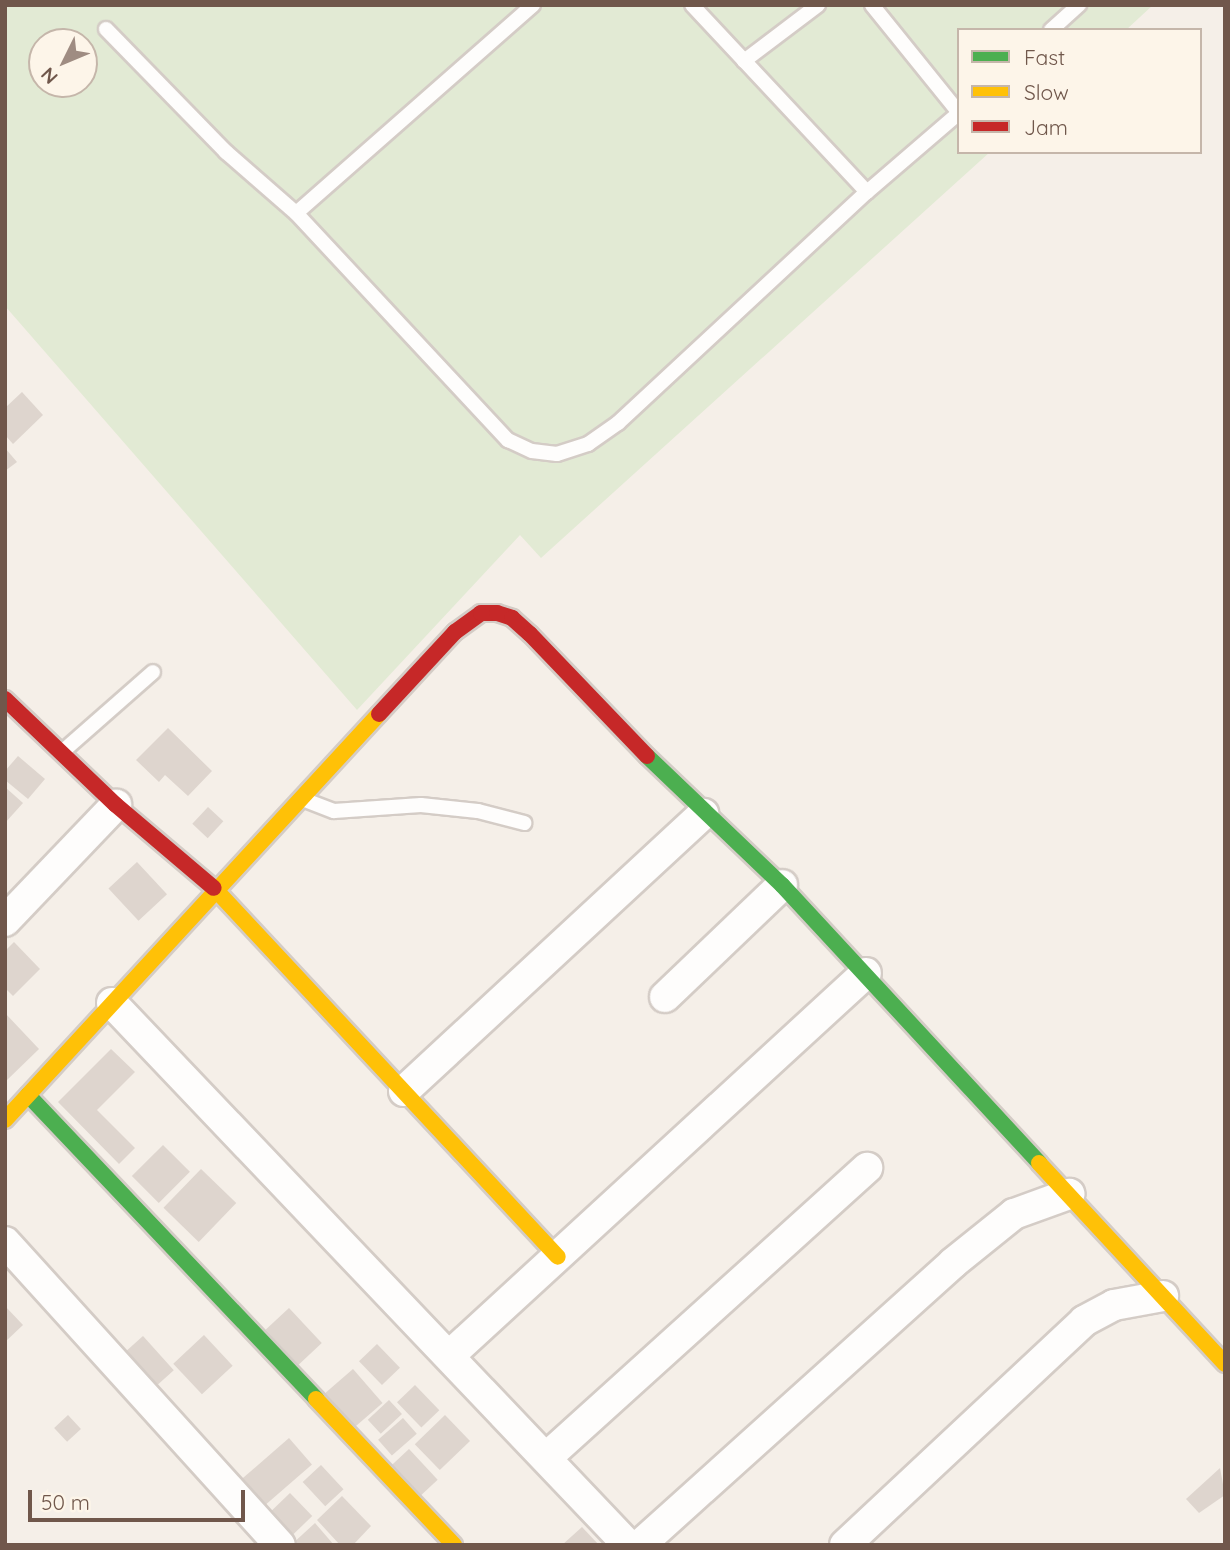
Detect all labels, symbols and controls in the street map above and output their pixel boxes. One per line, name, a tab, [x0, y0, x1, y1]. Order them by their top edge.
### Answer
north arrow	[28, 28, 98, 98]
legend	[957, 28, 1202, 154]
text: Fast	[1024, 44, 1065, 70]
text: N	[36, 63, 63, 89]
text: Slow	[1024, 79, 1069, 105]
text: Jam	[1024, 114, 1068, 140]
scale bar	[32, 1476, 248, 1520]
text: 50 m	[41, 1489, 90, 1515]

